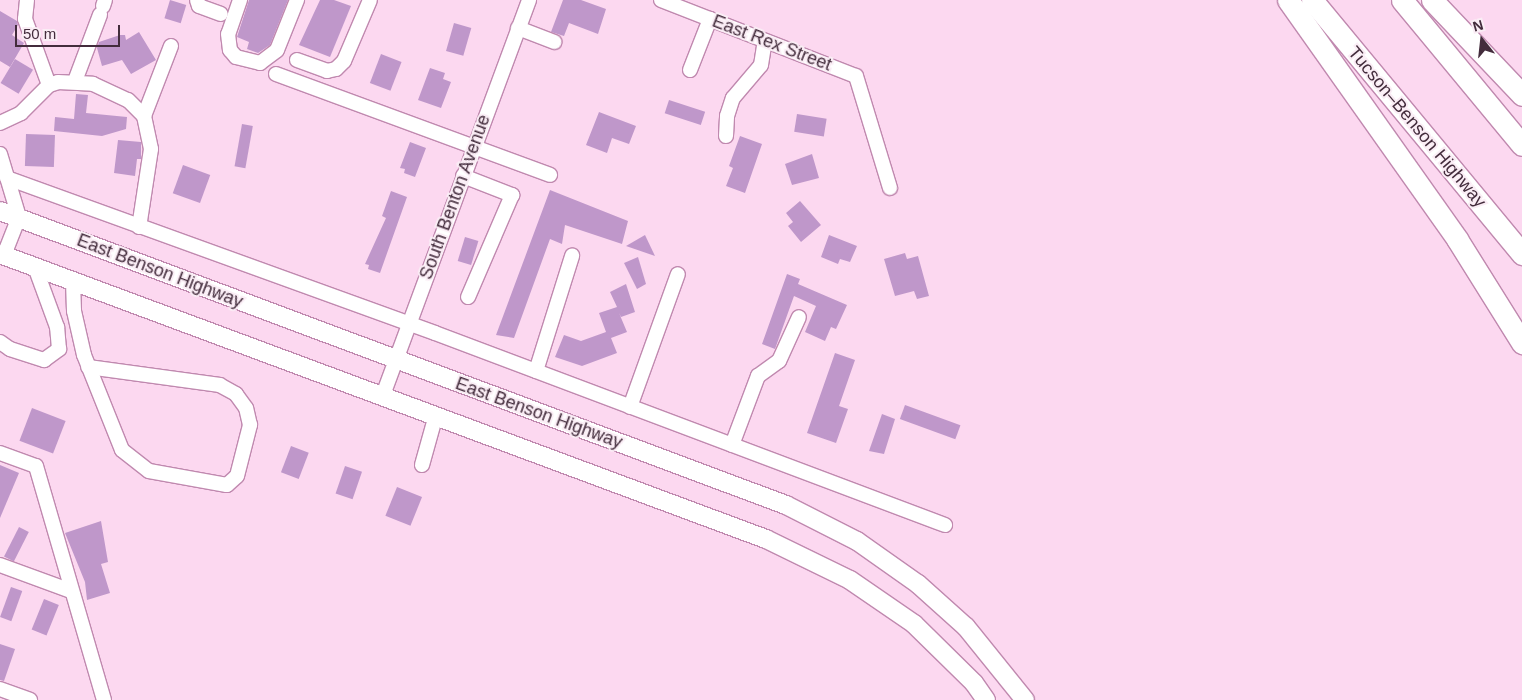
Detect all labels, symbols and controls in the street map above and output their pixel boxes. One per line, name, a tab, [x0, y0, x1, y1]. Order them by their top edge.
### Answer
street label: East Rex Street	[709, 10, 835, 76]
scale bar	[18, 15, 122, 47]
north arrow	[1457, 15, 1507, 65]
text: N	[1471, 16, 1485, 35]
text: 50 m	[23, 25, 56, 42]
street label: Tucson–Benson Highway	[1343, 42, 1491, 212]
street label: South Benton Avenue	[415, 111, 495, 283]
street label: East Benson Highway	[74, 229, 246, 313]
street label: East Benson Highway	[453, 373, 625, 453]

